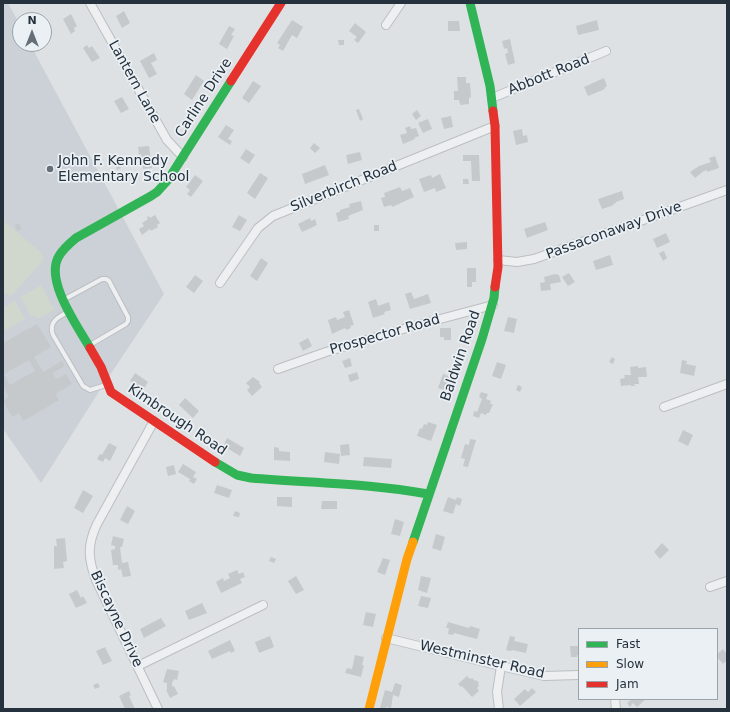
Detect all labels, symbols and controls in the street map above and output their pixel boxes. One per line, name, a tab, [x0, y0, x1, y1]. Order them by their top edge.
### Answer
north arrow	[12, 12, 52, 52]
text: N	[27, 14, 37, 27]
street label: Lantern Lane	[104, 38, 164, 126]
street label: Abbott Road	[506, 51, 592, 99]
street label: Carline Drive	[172, 55, 236, 141]
place label: John F. Kennedy Elementary School	[58, 153, 190, 186]
street label: Silverbirch Road	[288, 158, 400, 216]
marker: John F. Kennedy Elementary School	[45, 164, 55, 174]
street label: Passaconaway Drive	[544, 199, 684, 263]
street label: Baldwin Road	[438, 308, 484, 404]
street label: Prospector Road	[328, 311, 442, 359]
street label: Kimbrough Road	[124, 381, 230, 459]
street label: Biscayne Drive	[86, 568, 146, 670]
legend	[578, 628, 718, 700]
street label: Westminster Road	[418, 637, 546, 683]
text: Fast	[616, 637, 640, 651]
text: Slow	[616, 657, 644, 671]
text: Jam	[616, 677, 639, 691]

